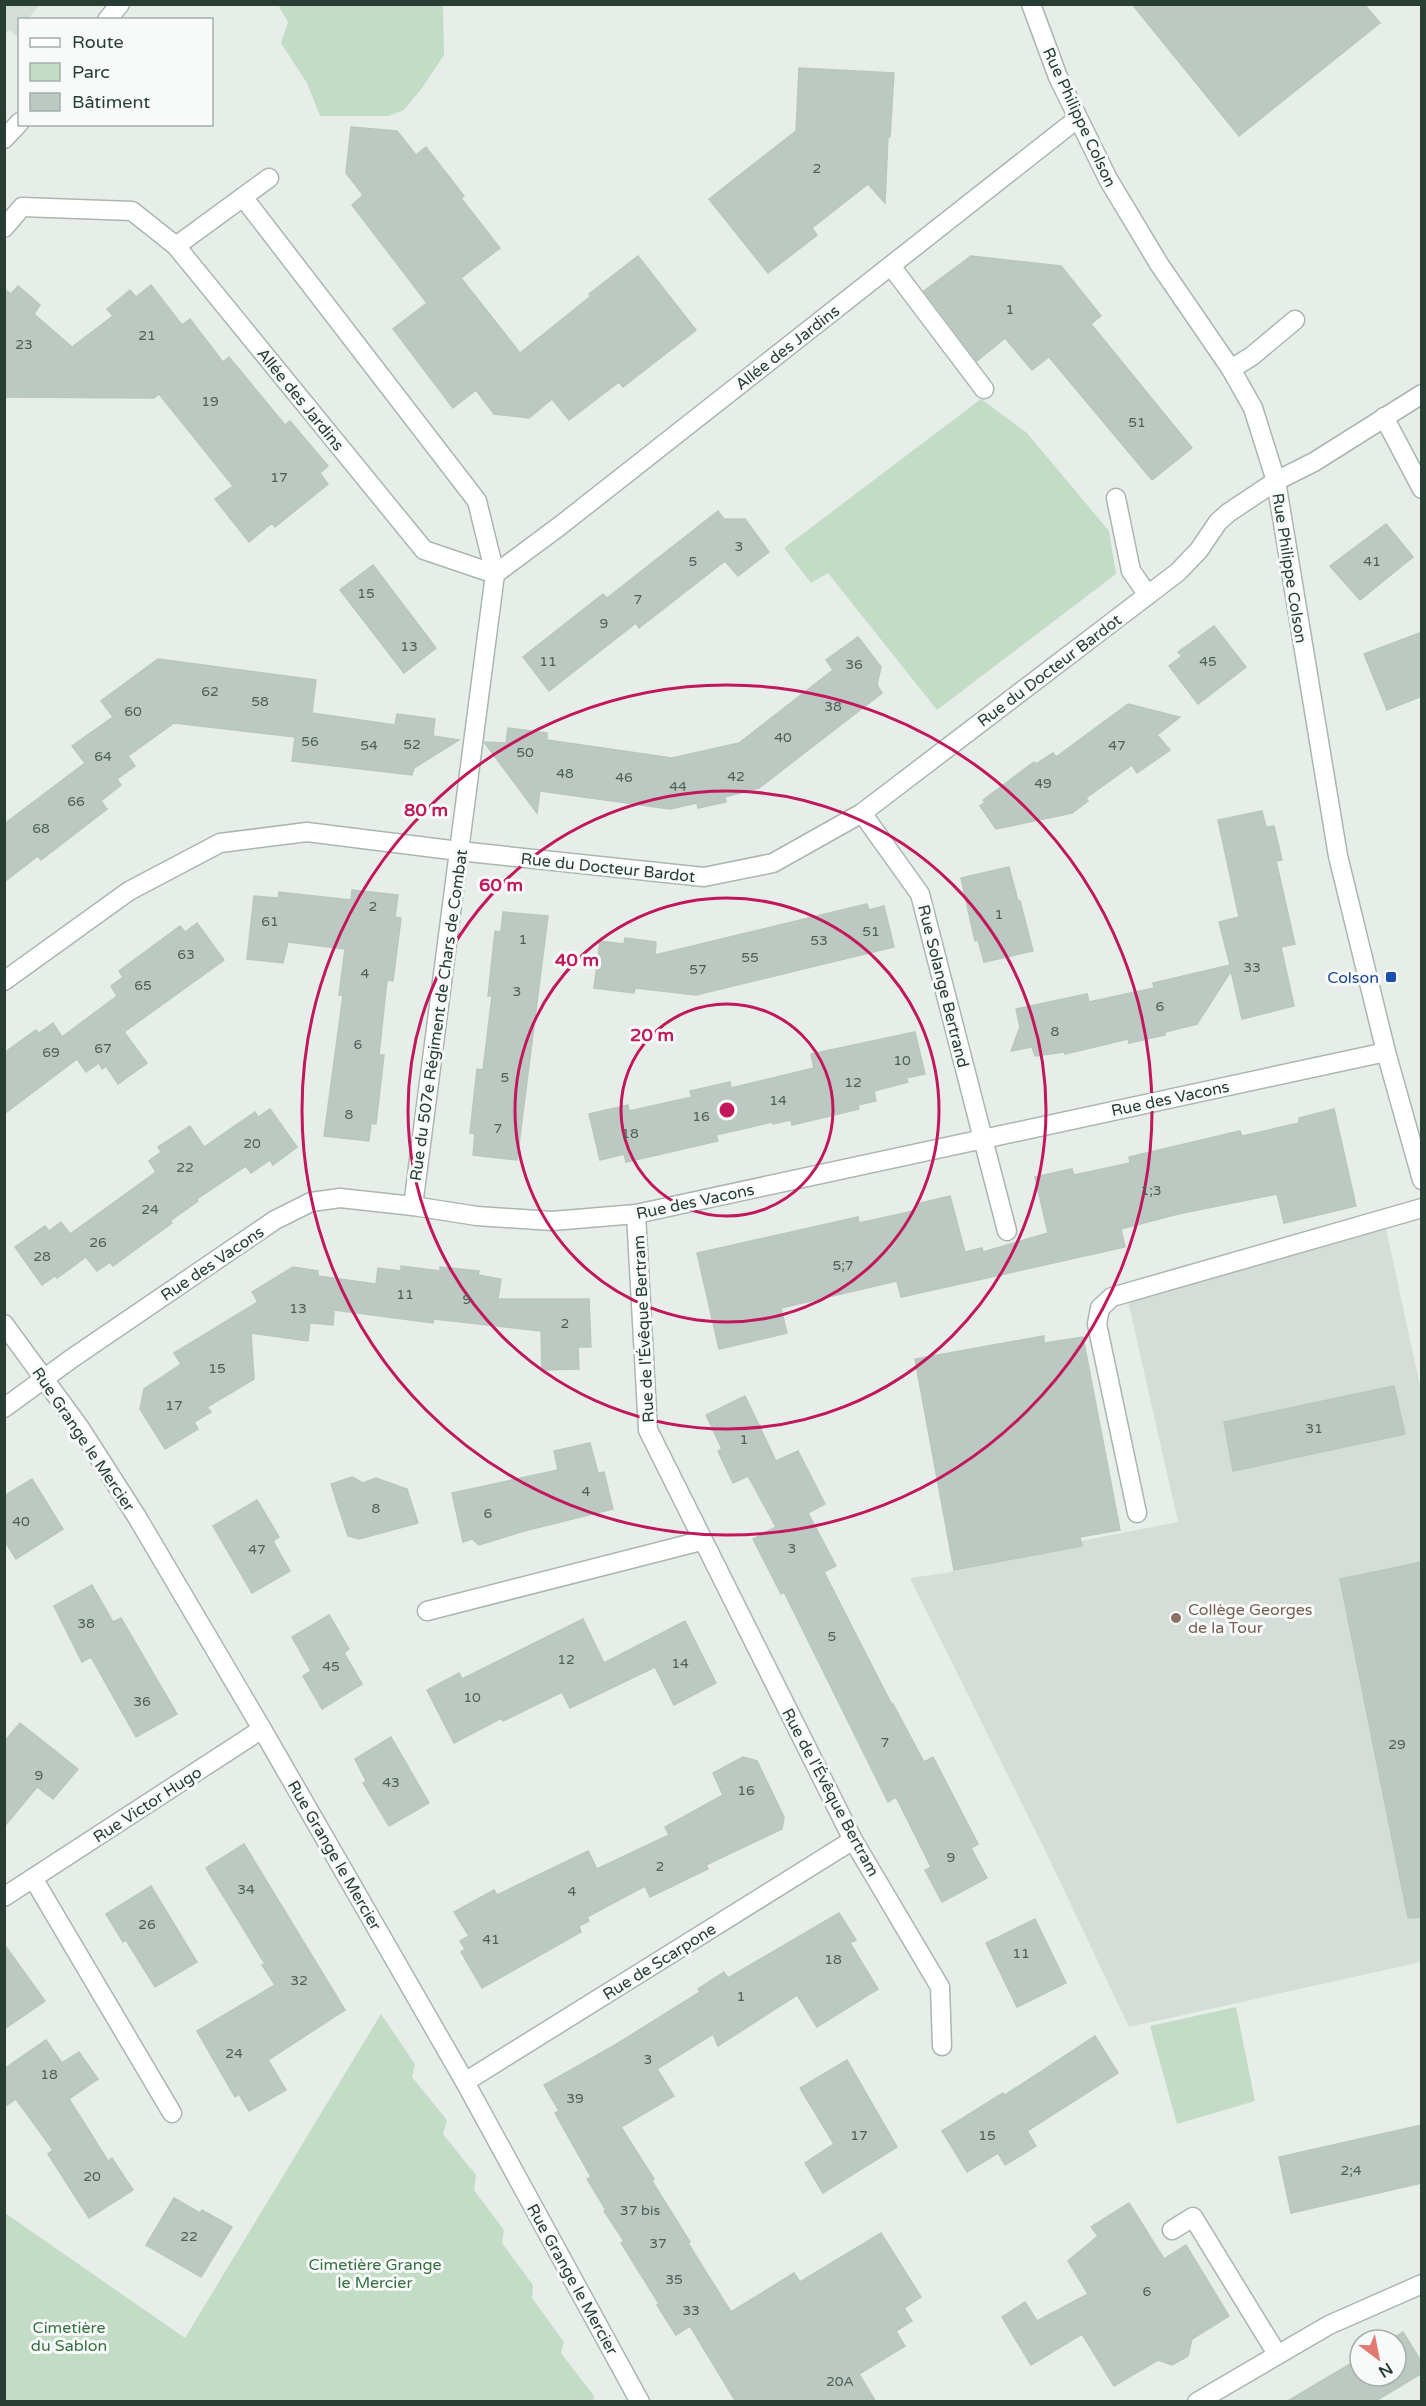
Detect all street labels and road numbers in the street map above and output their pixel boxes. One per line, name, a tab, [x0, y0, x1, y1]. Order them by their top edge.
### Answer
street label: Rue Philippe Colson	[1038, 44, 1120, 190]
street label: Allée des Jardins	[731, 301, 844, 395]
street label: Allée des Jardins	[253, 344, 348, 455]
street label: Rue Philippe Colson	[1267, 492, 1311, 645]
street label: Rue du Docteur Bardot	[974, 610, 1126, 732]
street label: Rue du 507e Régiment de Chars de Combat	[406, 848, 472, 1182]
street label: Rue du Docteur Bardot	[520, 849, 696, 887]
street label: Rue Solange Bertrand	[913, 903, 973, 1070]
street label: Rue des Vacons	[1109, 1077, 1231, 1121]
street label: Rue des Vacons	[634, 1180, 756, 1224]
street label: Rue des Vacons	[157, 1222, 268, 1306]
street label: Rue de l'Évêque Bertram	[629, 1235, 659, 1423]
street label: Rue Grange le Mercier	[27, 1364, 139, 1516]
street label: Rue de l'Évêque Bertram	[777, 1705, 883, 1880]
street label: Rue Victor Hugo	[90, 1762, 206, 1847]
street label: Rue Grange le Mercier	[283, 1777, 386, 1935]
street label: Rue de Scarpone	[599, 1919, 720, 2005]
street label: Rue Grange le Mercier	[522, 2200, 622, 2359]

